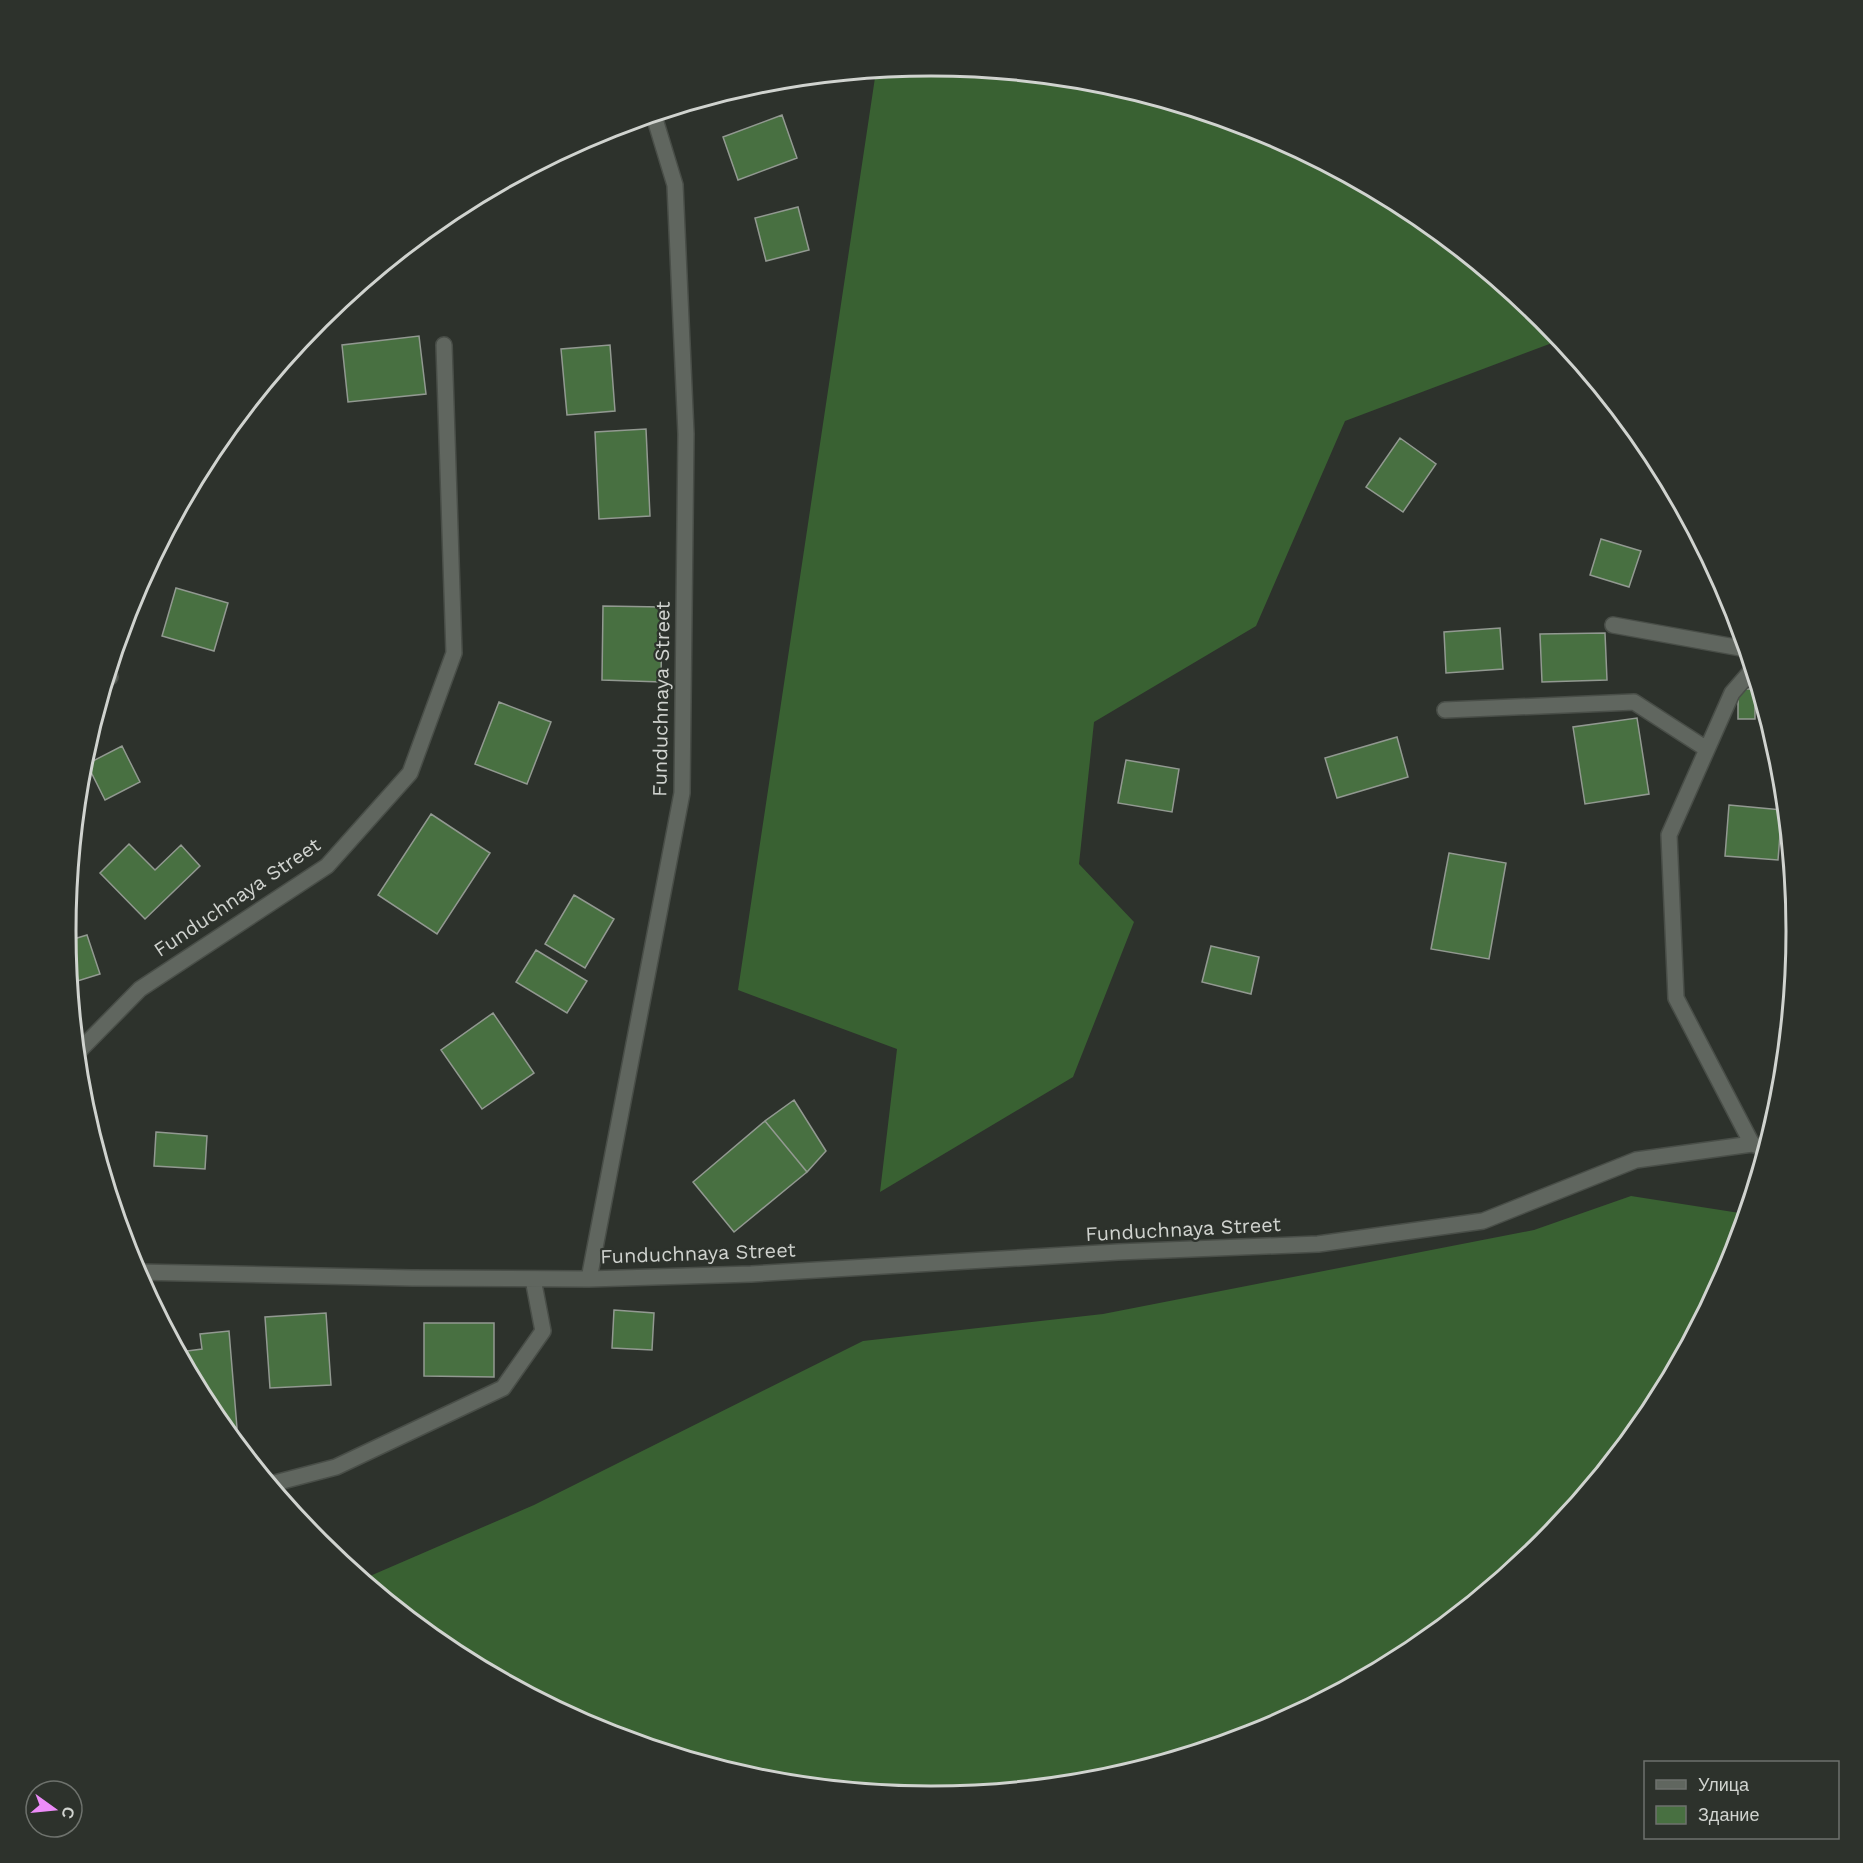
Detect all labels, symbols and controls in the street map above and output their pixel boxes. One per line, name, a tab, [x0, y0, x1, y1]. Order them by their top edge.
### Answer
street label: Funduchnaya Street	[647, 600, 675, 797]
street label: Funduchnaya Street	[149, 832, 325, 962]
street label: Funduchnaya Street	[1085, 1212, 1282, 1246]
street label: Funduchnaya Street	[600, 1238, 797, 1268]
legend	[1644, 1761, 1839, 1839]
text: Улица	[1698, 1774, 1750, 1795]
north arrow	[24, 1779, 84, 1839]
text: Здание	[1698, 1804, 1759, 1825]
text: С	[57, 1805, 79, 1821]

